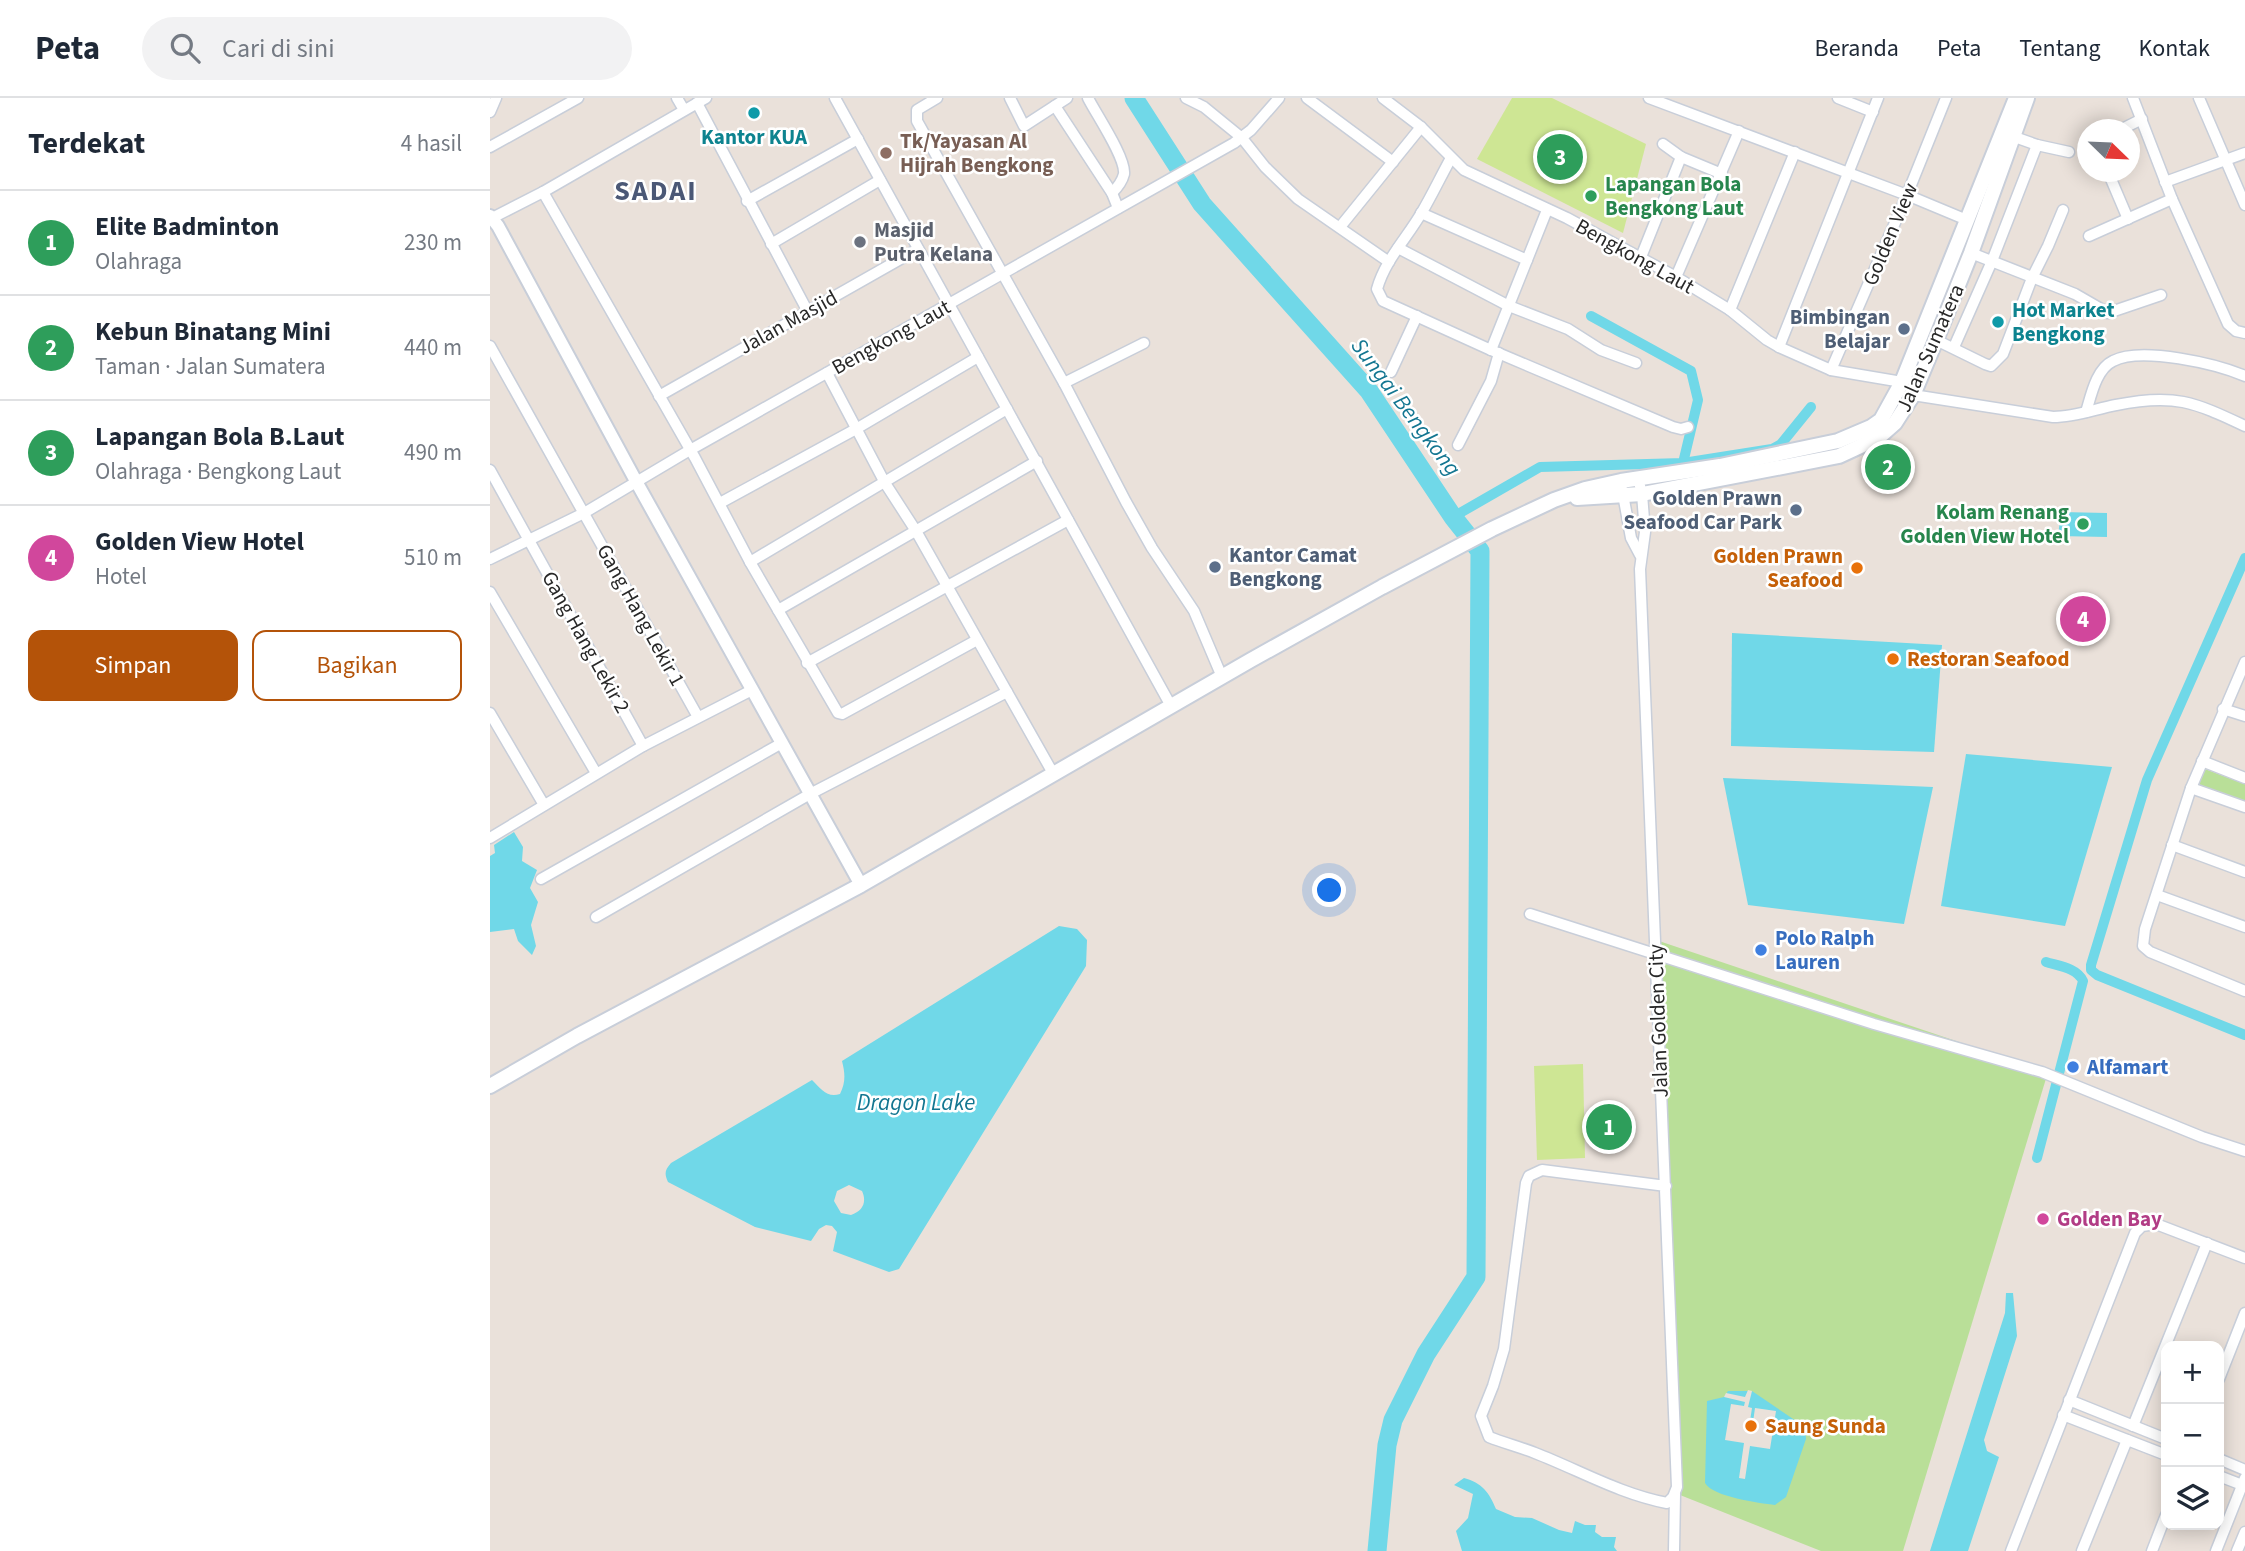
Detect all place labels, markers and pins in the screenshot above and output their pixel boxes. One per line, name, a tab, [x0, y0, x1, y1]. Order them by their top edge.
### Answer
marker: Kantor KUA	[746, 105, 762, 121]
place label: Kantor KUA	[701, 122, 808, 152]
place label: Tk/Yayasan Al Hijrah Bengkong	[900, 126, 1053, 180]
pin: 3	[1537, 131, 1583, 183]
marker: Tk/Yayasan Al Hijrah Bengkong	[878, 145, 894, 161]
place label: Lapangan Bola Bengkong Laut	[1605, 169, 1744, 223]
marker: Lapangan Bola Bengkong Laut	[1583, 188, 1599, 204]
place label: Masjid Putra Kelana	[874, 215, 993, 269]
marker: Masjid Putra Kelana	[852, 234, 868, 250]
place label: Hot Market Bengkong	[2012, 295, 2115, 349]
place label: Bimbingan Belajar	[1790, 302, 1891, 356]
marker: Hot Market Bengkong	[1990, 314, 2006, 330]
marker: Bimbingan Belajar	[1896, 321, 1912, 337]
pin: 2	[1865, 441, 1911, 493]
place label: Golden Prawn Seafood Car Park	[1624, 483, 1782, 537]
place label: Kolam Renang Golden View Hotel	[1900, 497, 2069, 551]
marker: Golden Prawn Seafood Car Park	[1788, 502, 1804, 518]
marker: Kolam Renang Golden View Hotel	[2075, 516, 2091, 532]
place label: Kantor Camat Bengkong	[1229, 540, 1357, 594]
place label: Golden Prawn Seafood	[1713, 541, 1843, 595]
marker: Kantor Camat Bengkong	[1207, 559, 1223, 575]
marker: Golden Prawn Seafood	[1849, 560, 1865, 576]
pin: 4	[2060, 593, 2106, 645]
place label: Restoran Seafood	[1907, 644, 2069, 674]
marker: Restoran Seafood	[1885, 651, 1901, 667]
place label: Polo Ralph Lauren	[1775, 923, 1874, 977]
marker: Polo Ralph Lauren	[1753, 942, 1769, 958]
place label: Alfamart	[2086, 1052, 2168, 1082]
marker: Alfamart	[2065, 1059, 2081, 1075]
pin: 1	[1586, 1101, 1632, 1153]
place label: Golden Bay	[2057, 1204, 2162, 1234]
marker: Golden Bay	[2035, 1211, 2051, 1227]
place label: Saung Sunda	[1765, 1411, 1886, 1441]
marker: Saung Sunda	[1743, 1418, 1759, 1434]

